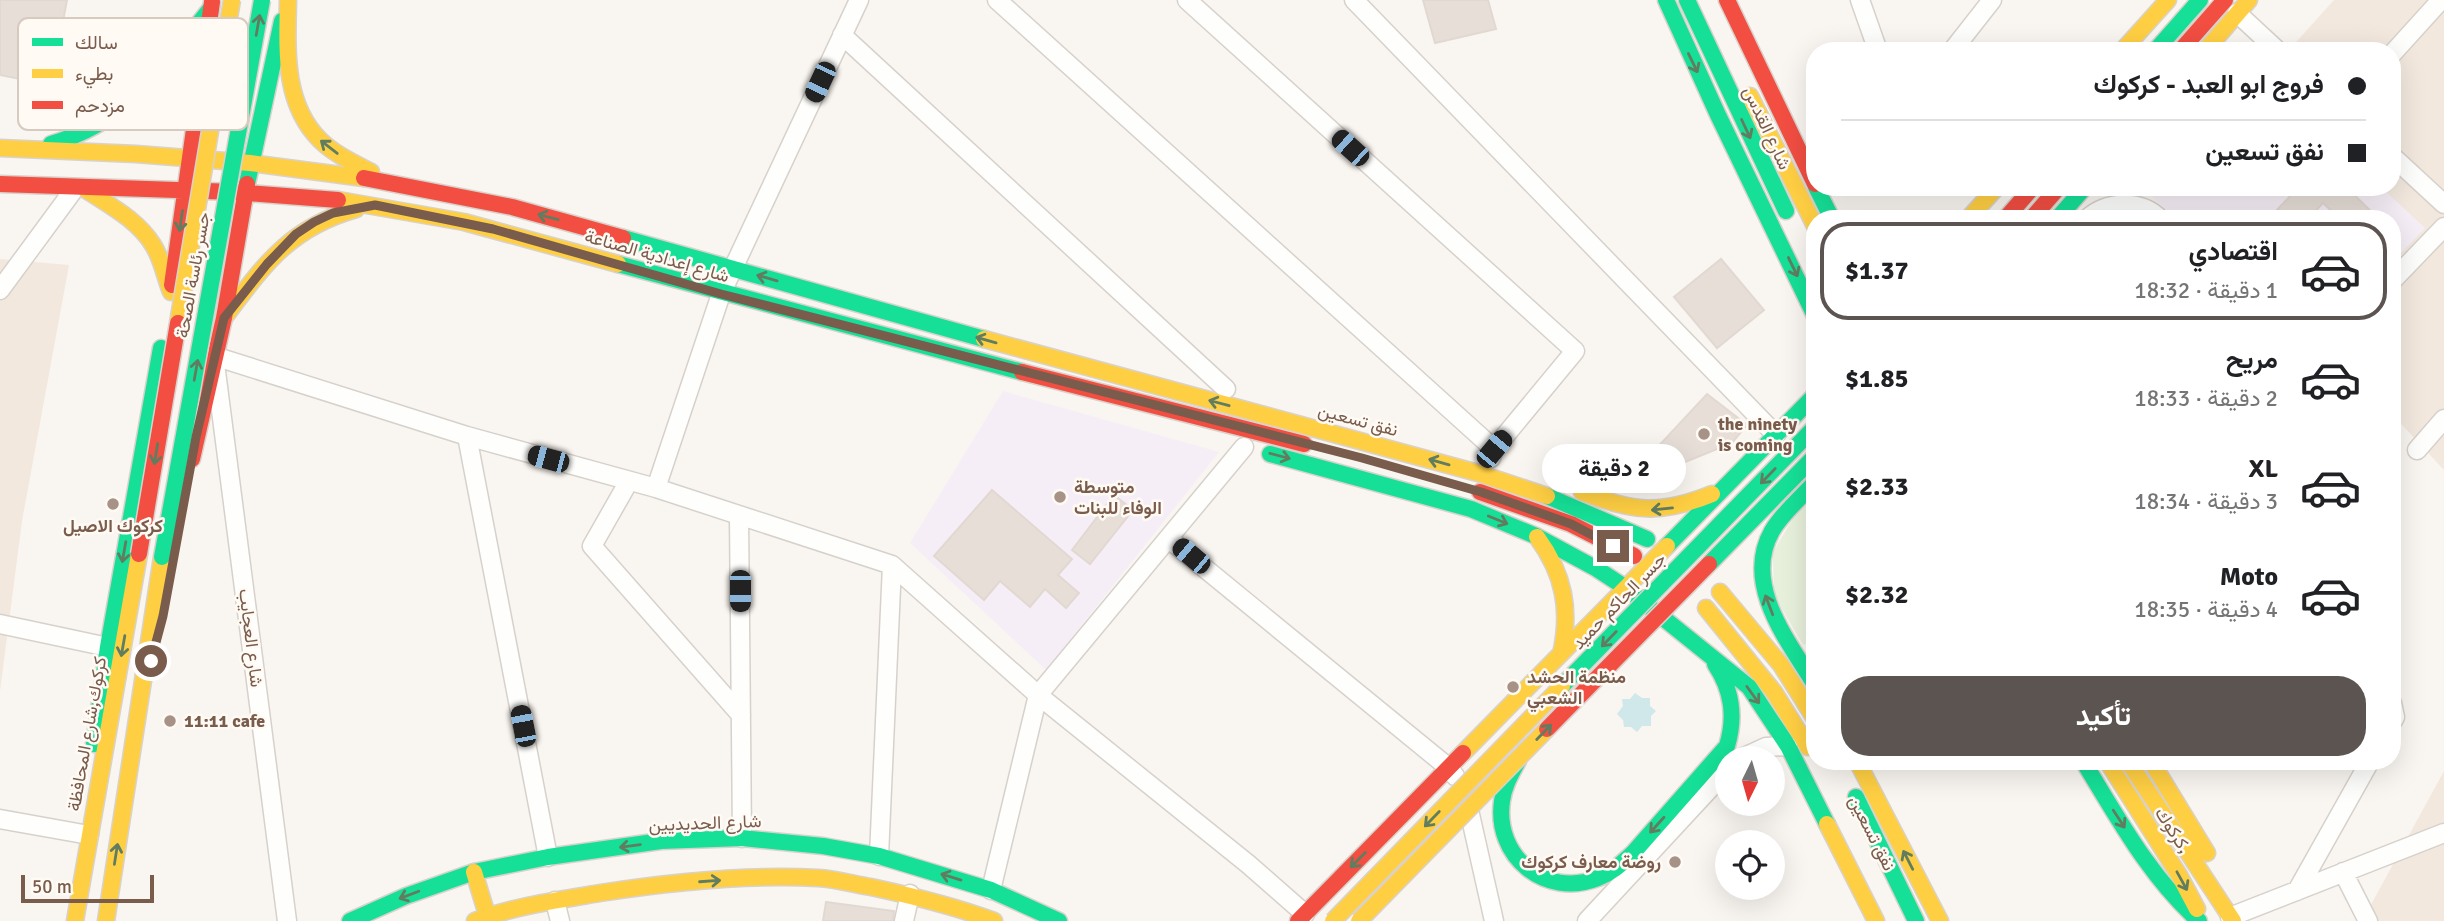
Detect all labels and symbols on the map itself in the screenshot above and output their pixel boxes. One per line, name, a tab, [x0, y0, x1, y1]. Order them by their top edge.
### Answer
one-way arrow	[252, 14, 265, 37]
legend	[18, 18, 248, 130]
text: سالك	[75, 31, 118, 55]
one-way arrow	[1686, 52, 1700, 73]
car	[802, 59, 839, 105]
text: بطيء	[75, 62, 113, 89]
street label: شارع القدس	[1737, 83, 1796, 174]
text: مزدحم	[75, 94, 125, 118]
one-way arrow	[1740, 118, 1754, 139]
car	[1328, 126, 1373, 170]
one-way arrow	[320, 140, 339, 155]
one-way arrow	[174, 209, 187, 232]
street label: جسر رئاسة الصحة	[171, 210, 215, 340]
one-way arrow	[537, 210, 559, 223]
street label: شارع إعدادية الصناعة	[582, 225, 732, 288]
one-way arrow	[1787, 256, 1800, 277]
one-way arrow	[756, 270, 778, 283]
one-way arrow	[975, 332, 997, 345]
one-way arrow	[190, 359, 203, 381]
one-way arrow	[1208, 396, 1231, 409]
street label: نفق تسعين	[1316, 399, 1400, 441]
place label: the ninety is coming	[1717, 413, 1797, 456]
car	[1473, 426, 1516, 472]
marker: the ninety is coming	[1696, 426, 1712, 442]
one-way arrow	[149, 442, 162, 465]
car	[525, 443, 572, 475]
callout: 2 دقيقة	[1541, 444, 1685, 494]
one-way arrow	[1268, 450, 1291, 463]
one-way arrow	[1428, 454, 1450, 467]
one-way arrow	[1759, 467, 1776, 484]
place label: متوسطة الوفاء للبنات	[1074, 476, 1162, 519]
marker: متوسطة الوفاء للبنات	[1052, 489, 1068, 505]
marker: كركوك الاصيل	[105, 496, 121, 512]
one-way arrow	[1651, 503, 1674, 516]
one-way arrow	[1487, 514, 1509, 527]
place label: كركوك الاصيل	[63, 515, 163, 537]
route end	[1597, 530, 1629, 562]
car	[1169, 534, 1214, 578]
one-way arrow	[117, 540, 131, 563]
street label: جسر الحاكم حميد	[1567, 548, 1672, 655]
car	[730, 570, 751, 612]
street label: شارع العجايب	[233, 587, 268, 689]
one-way arrow	[1761, 595, 1774, 616]
one-way arrow	[1600, 630, 1617, 647]
one-way arrow	[116, 634, 129, 657]
route start	[135, 645, 167, 677]
street label: كركوك,شارع المحافظة	[63, 655, 112, 813]
place label: منظمة الحشد الشعبي	[1527, 666, 1626, 713]
marker: منظمة الحشد الشعبي	[1505, 679, 1521, 695]
one-way arrow	[1745, 685, 1760, 704]
car	[509, 703, 538, 749]
place label: 11:11 cafe	[184, 710, 265, 732]
marker: 11:11 cafe	[162, 713, 178, 729]
one-way arrow	[1535, 724, 1552, 741]
north arrow	[1715, 746, 1785, 816]
street label: نفق تسعين	[1844, 792, 1900, 874]
street label: كركوك,	[2150, 803, 2196, 857]
one-way arrow	[2113, 808, 2127, 828]
street label: شارع الحديديين	[648, 810, 762, 837]
one-way arrow	[1424, 810, 1441, 827]
one-way arrow	[1649, 816, 1665, 834]
one-way arrow	[619, 839, 642, 852]
one-way arrow	[110, 843, 123, 865]
one-way arrow	[1901, 850, 1915, 871]
one-way arrow	[1350, 851, 1367, 868]
place label: روضة معارف كركوك	[1521, 851, 1661, 873]
marker: روضة معارف كركوك	[1667, 854, 1683, 870]
one-way arrow	[940, 870, 962, 883]
one-way arrow	[2176, 870, 2189, 891]
scale bar	[21, 872, 154, 904]
one-way arrow	[698, 875, 721, 888]
one-way arrow	[398, 890, 420, 903]

